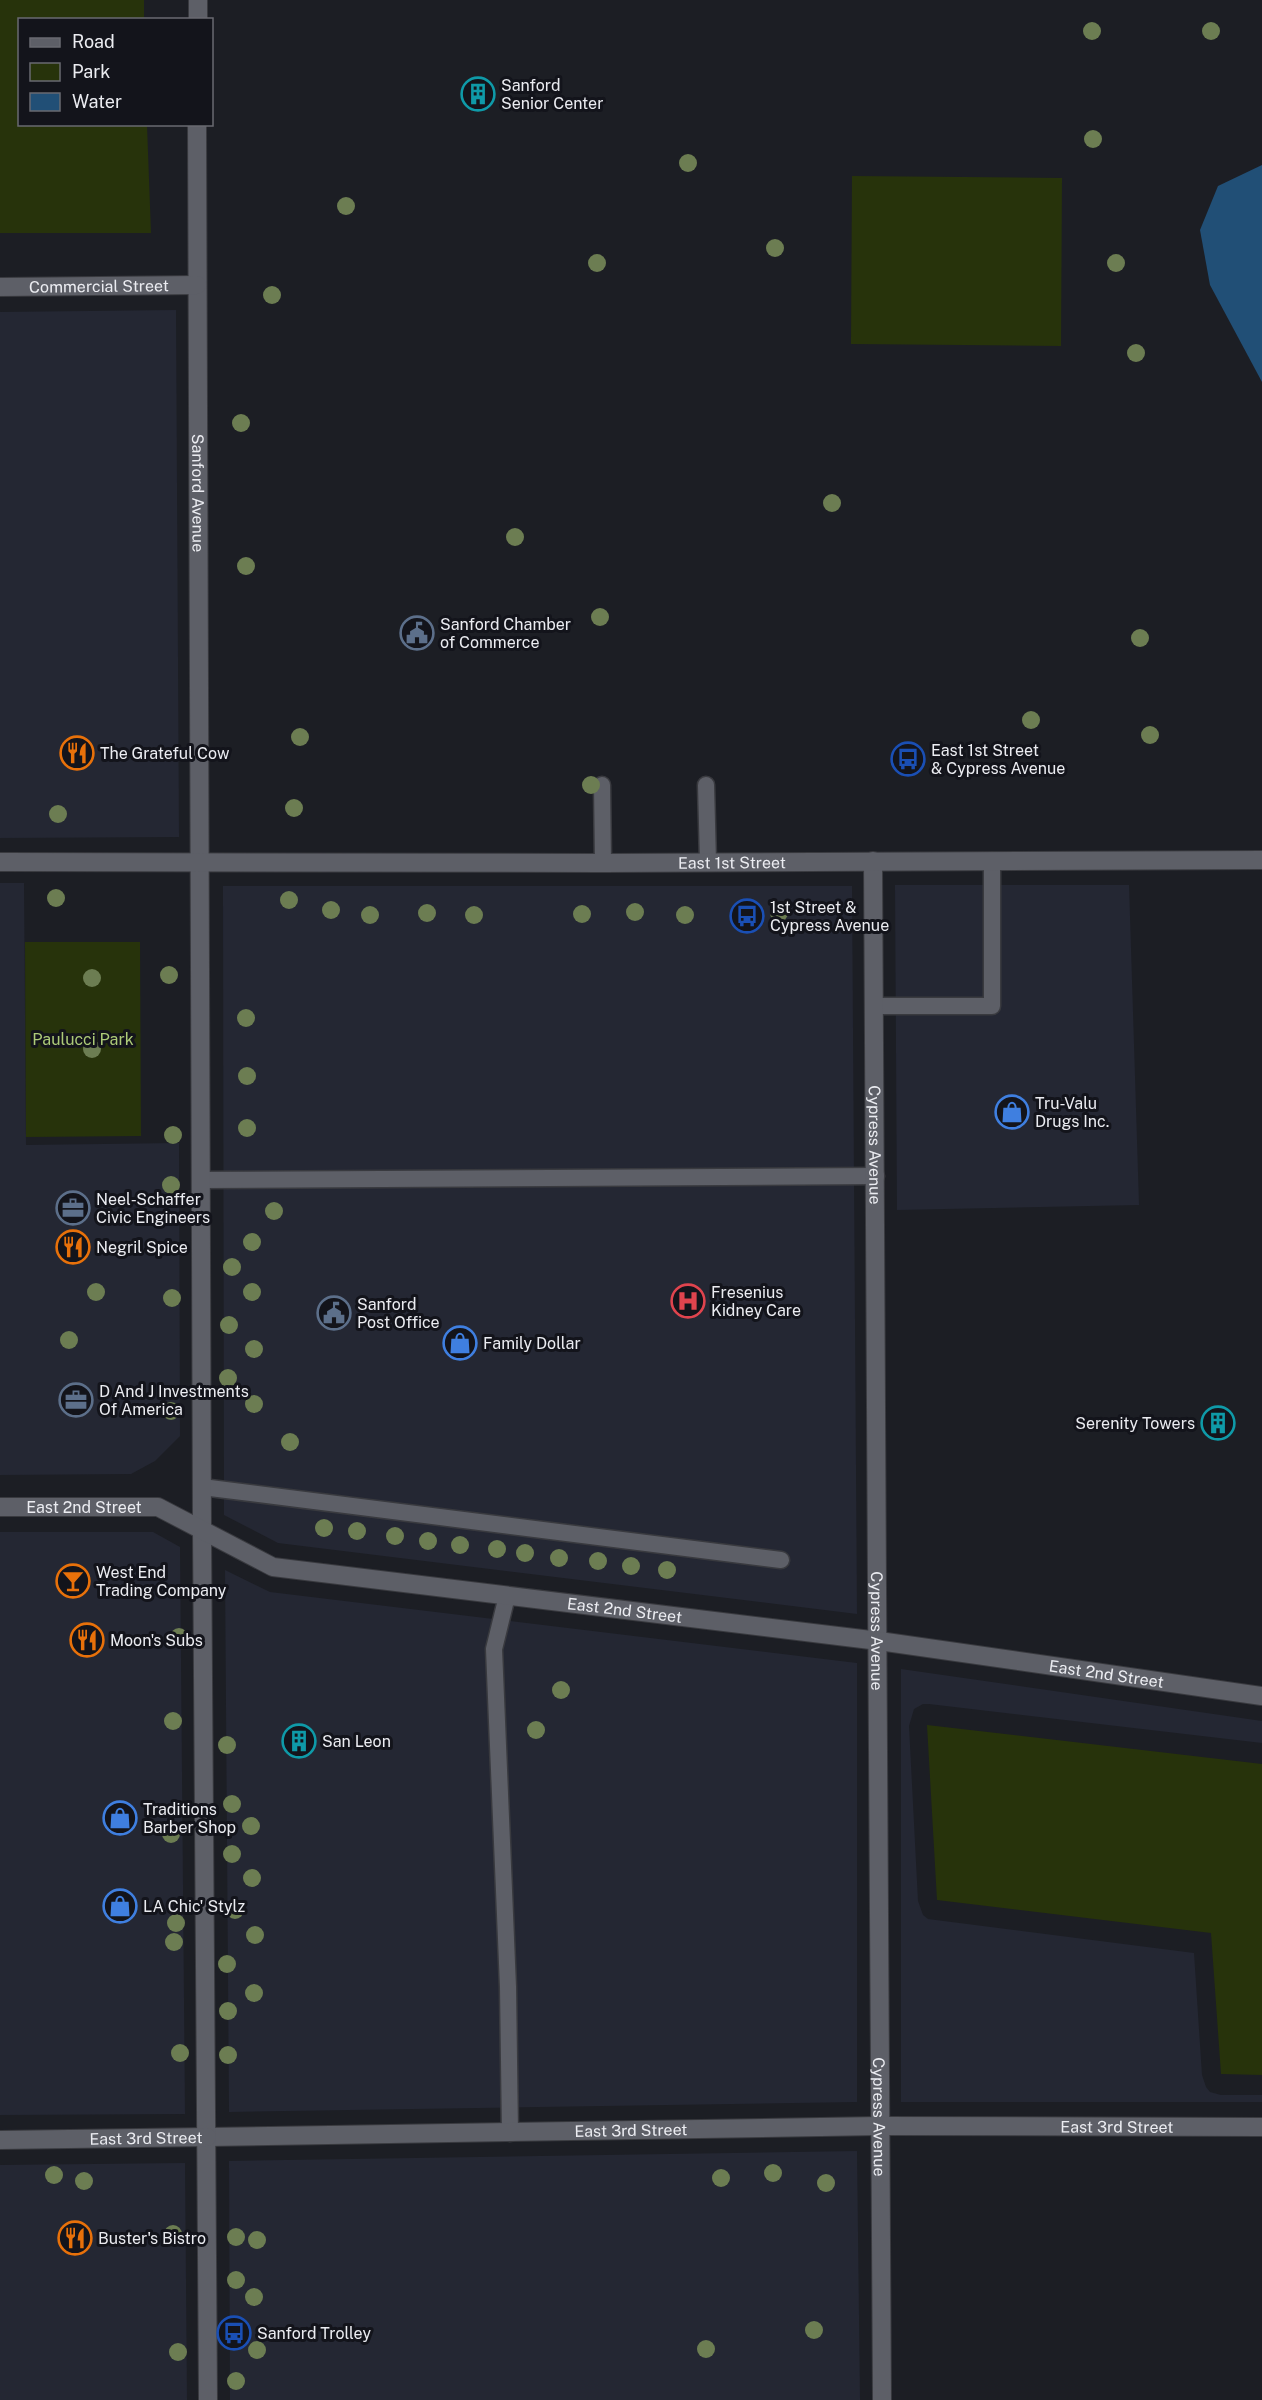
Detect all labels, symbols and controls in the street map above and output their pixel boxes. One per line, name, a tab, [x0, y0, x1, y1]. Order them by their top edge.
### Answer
legend	[18, 18, 213, 126]
text: Road	[72, 31, 115, 52]
text: Park	[72, 61, 110, 82]
building icon: Sanford Senior Center	[460, 76, 496, 112]
place label: Sanford Senior Center	[501, 76, 603, 113]
text: Water	[72, 91, 122, 112]
street label: Commercial Street	[29, 276, 169, 296]
street label: Sanford Avenue	[189, 434, 208, 552]
public building icon: Sanford Chamber of Commerce	[399, 615, 435, 651]
place label: Sanford Chamber of Commerce	[440, 615, 571, 652]
restaurant icon: The Grateful Cow	[59, 735, 95, 771]
bus stop icon: East 1st Street & Cypress Avenue	[890, 741, 926, 777]
place label: East 1st Street & Cypress Avenue	[931, 741, 1065, 778]
place label: The Grateful Cow	[100, 744, 230, 763]
street label: East 1st Street	[678, 853, 786, 872]
bus stop icon: 1st Street & Cypress Avenue	[729, 898, 765, 934]
place label: 1st Street & Cypress Avenue	[770, 898, 889, 935]
park label: Paulucci Park	[32, 1030, 134, 1049]
street label: Cypress Avenue	[865, 1085, 885, 1205]
shop icon: Tru-Valu Drugs Inc.	[994, 1094, 1030, 1130]
place label: Tru-Valu Drugs Inc.	[1035, 1094, 1109, 1131]
office icon: Neel-Schaffer Civic Engineers	[55, 1190, 91, 1226]
place label: Neel-Schaffer Civic Engineers	[96, 1190, 210, 1227]
restaurant icon: Negril Spice	[55, 1229, 91, 1265]
place label: Negril Spice	[96, 1238, 188, 1257]
hospital icon: Fresenius Kidney Care	[670, 1283, 706, 1319]
place label: Fresenius Kidney Care	[711, 1283, 801, 1320]
public building icon: Sanford Post Office	[316, 1295, 352, 1331]
place label: Sanford Post Office	[357, 1295, 440, 1332]
shop icon: Family Dollar	[442, 1325, 478, 1361]
place label: Family Dollar	[483, 1334, 581, 1353]
office icon: D And J Investments Of America	[58, 1382, 94, 1418]
place label: D And J Investments Of America	[99, 1382, 249, 1419]
building icon: Serenity Towers	[1200, 1405, 1236, 1441]
place label: Serenity Towers	[1075, 1414, 1195, 1433]
street label: East 2nd Street	[26, 1498, 142, 1517]
bar icon: West End Trading Company	[55, 1563, 91, 1599]
place label: West End Trading Company	[96, 1563, 227, 1600]
street label: Cypress Avenue	[867, 1571, 887, 1691]
street label: East 2nd Street	[566, 1594, 683, 1626]
restaurant icon: Moon's Subs	[69, 1622, 105, 1658]
place label: Moon's Subs	[110, 1631, 203, 1650]
street label: East 2nd Street	[1048, 1656, 1165, 1691]
building icon: San Leon	[281, 1723, 317, 1759]
place label: San Leon	[322, 1732, 391, 1751]
shop icon: Traditions Barber Shop	[102, 1800, 138, 1836]
place label: Traditions Barber Shop	[143, 1800, 236, 1837]
shop icon: LA Chic' Stylz	[102, 1888, 138, 1924]
place label: LA Chic' Stylz	[143, 1897, 246, 1916]
street label: Cypress Avenue	[870, 2057, 889, 2177]
street label: East 3rd Street	[1060, 2117, 1173, 2136]
street label: East 3rd Street	[574, 2120, 688, 2140]
street label: East 3rd Street	[89, 2128, 203, 2148]
restaurant icon: Buster's Bistro	[57, 2220, 93, 2256]
place label: Buster's Bistro	[98, 2229, 206, 2248]
bus stop icon: Sanford Trolley	[216, 2315, 252, 2351]
place label: Sanford Trolley	[257, 2324, 371, 2343]

